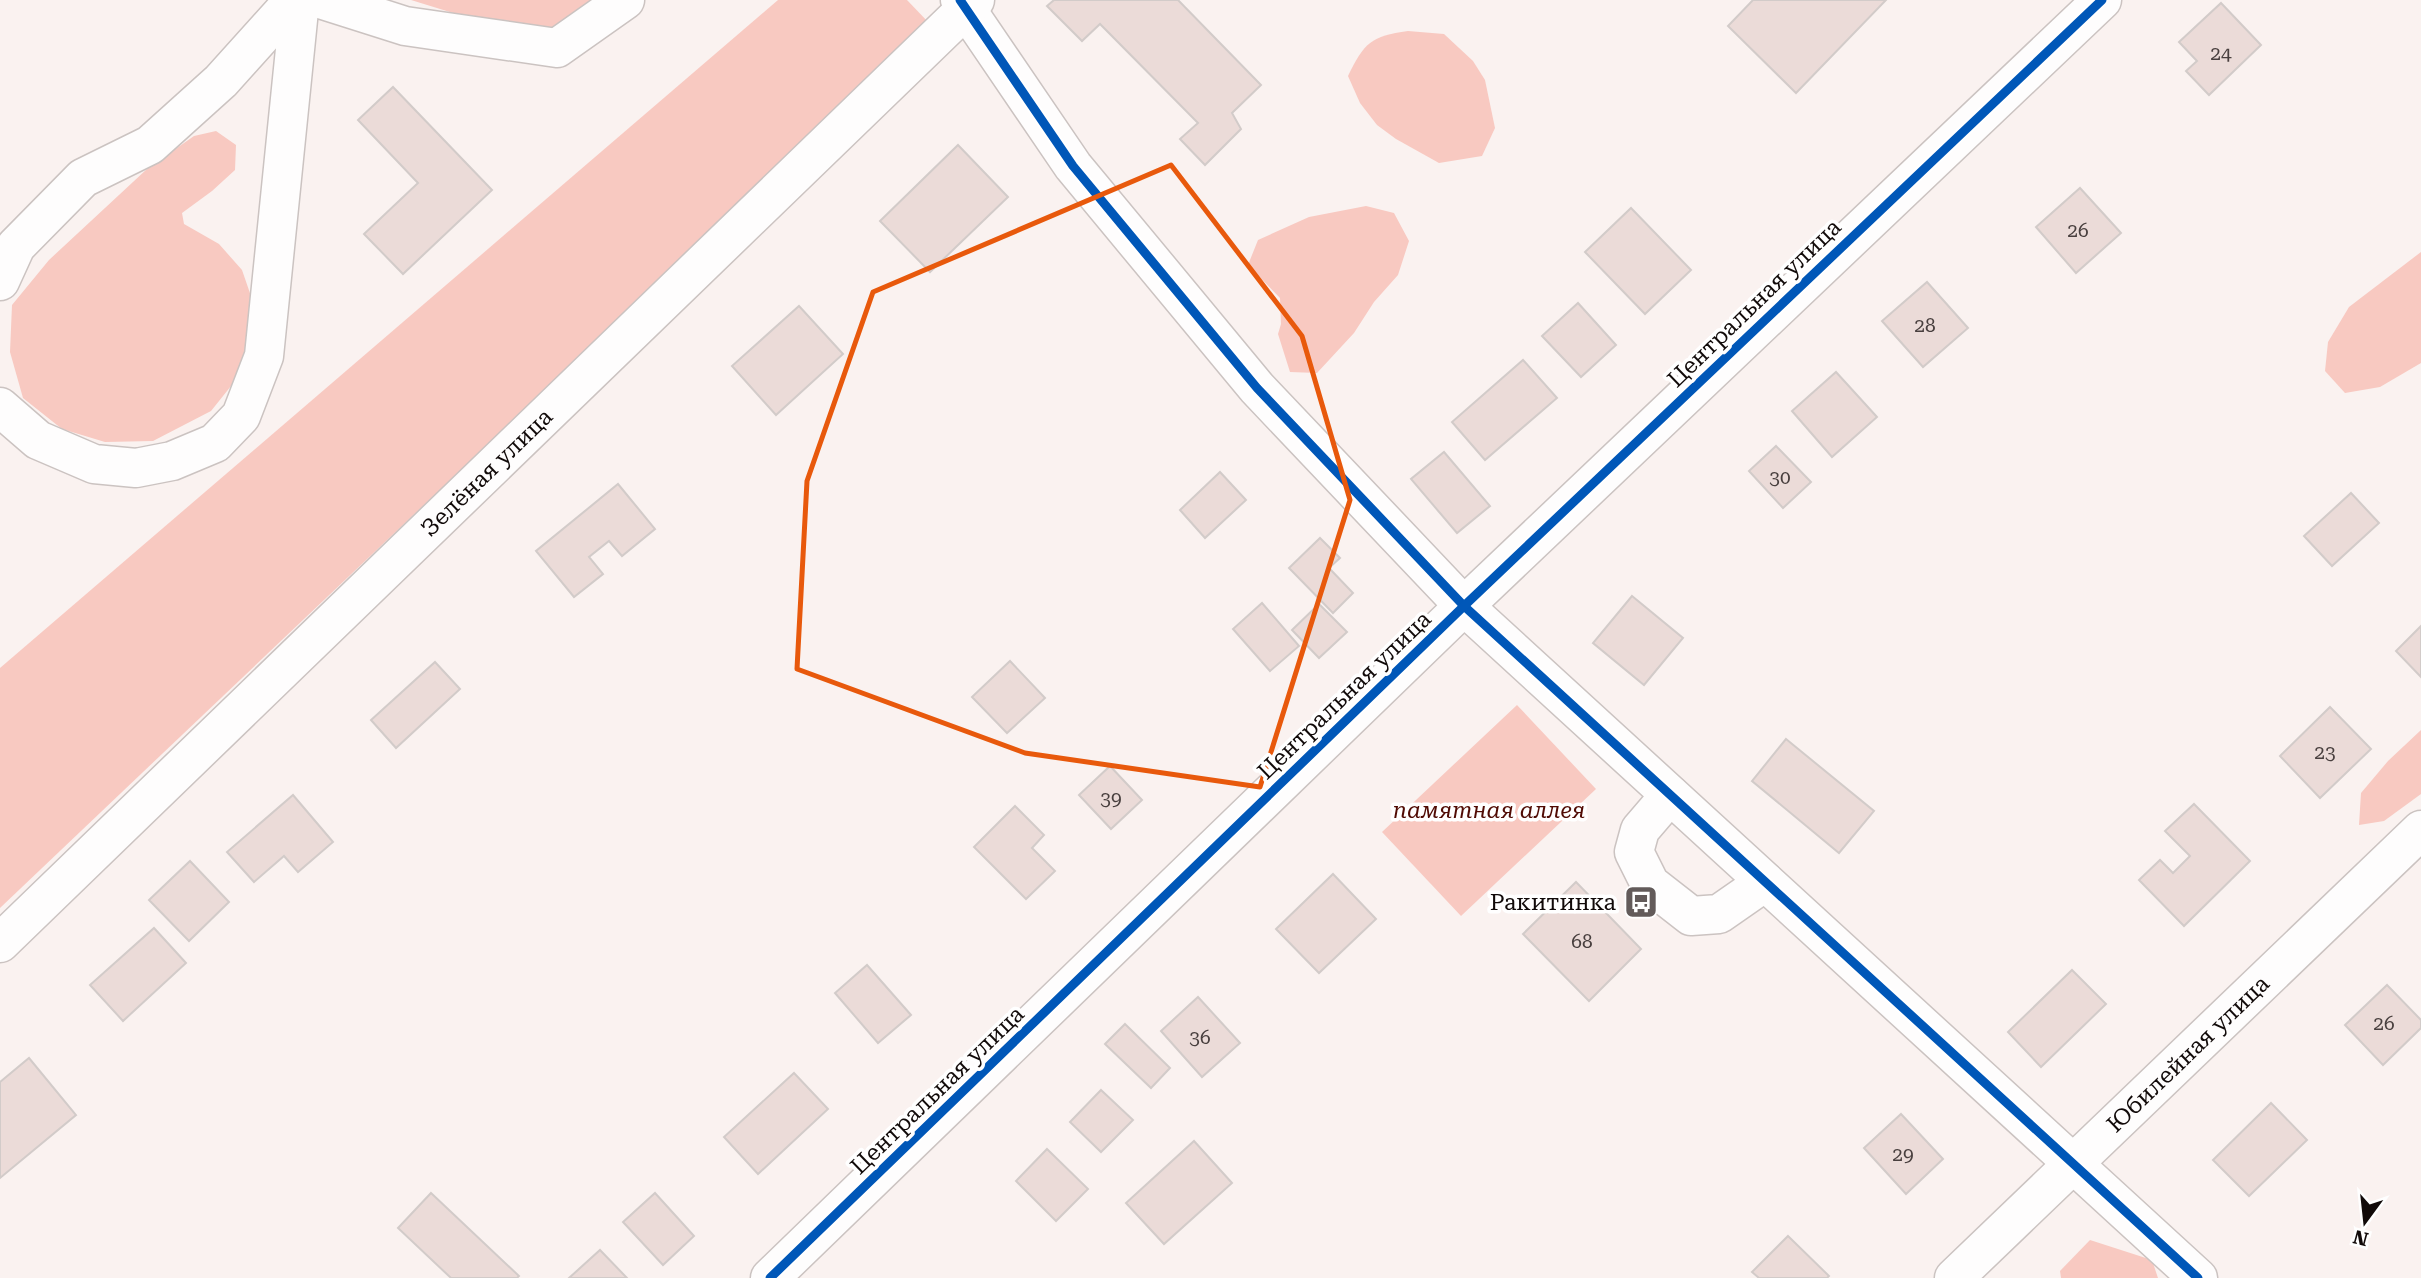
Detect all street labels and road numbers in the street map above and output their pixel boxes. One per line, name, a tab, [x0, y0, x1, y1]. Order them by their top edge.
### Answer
street label: Центральная улица	[1662, 213, 1847, 393]
street label: Зелёная улица	[416, 403, 559, 542]
street label: Центральная улица	[1252, 605, 1437, 785]
street label: Юбилейная улица	[2101, 970, 2275, 1138]
street label: Центральная улица	[845, 1000, 1030, 1180]

